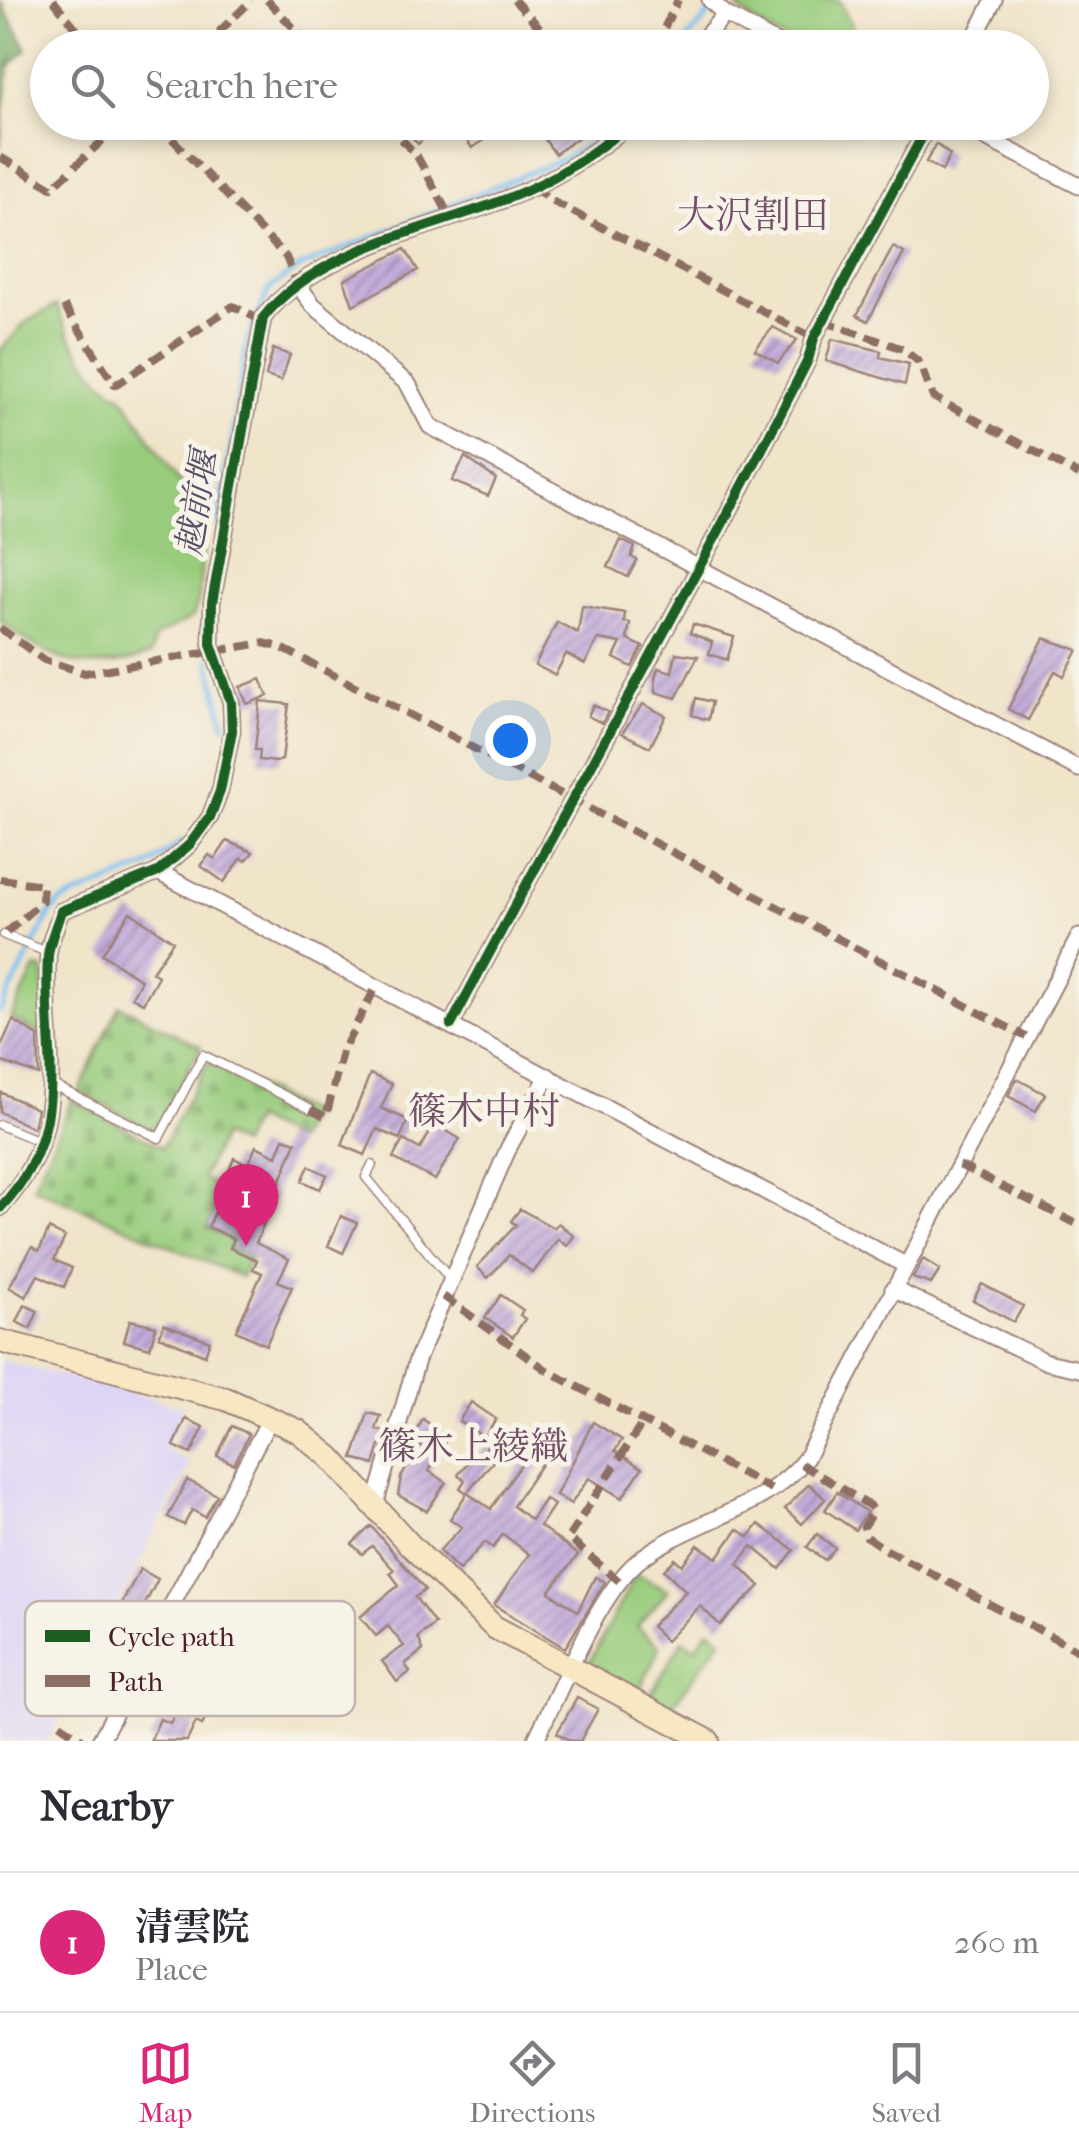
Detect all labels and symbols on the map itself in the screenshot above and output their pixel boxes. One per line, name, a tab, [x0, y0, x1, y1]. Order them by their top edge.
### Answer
district label: 大沢割田	[677, 193, 829, 238]
water label: 越前堰	[169, 443, 226, 558]
your location	[485, 715, 536, 766]
district label: 篠木中村	[408, 1089, 560, 1134]
pin: 1	[214, 1164, 278, 1246]
district label: 篠木上綾織	[378, 1424, 568, 1469]
legend	[25, 1601, 355, 1716]
text: Cycle path	[108, 1620, 235, 1653]
text: Path	[108, 1665, 164, 1698]

